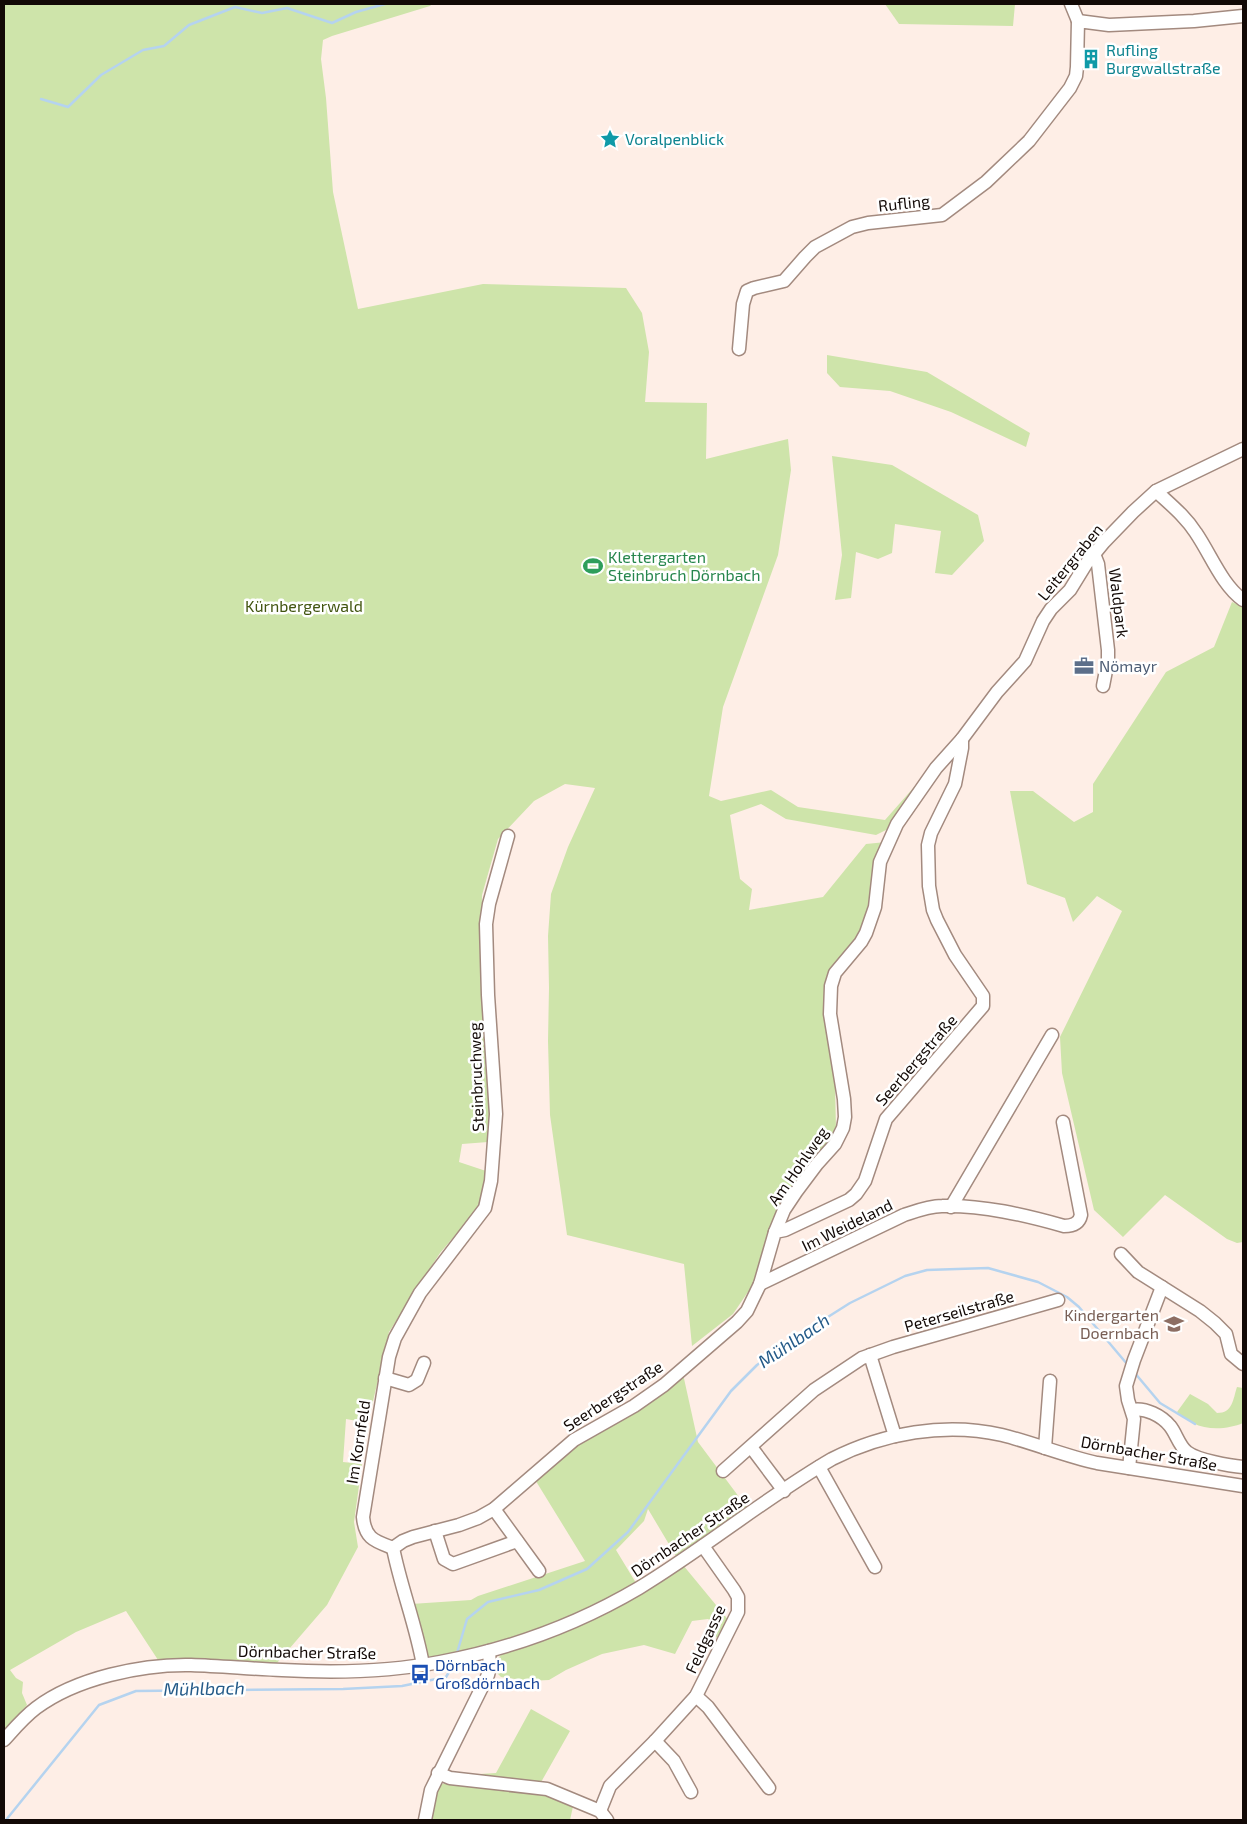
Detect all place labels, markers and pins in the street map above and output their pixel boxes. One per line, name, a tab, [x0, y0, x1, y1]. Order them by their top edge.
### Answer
place label: Rufling Burgwallstraße	[1106, 40, 1221, 77]
building icon: Rufling Burgwallstraße	[1080, 48, 1102, 70]
place icon: Voralpenblick	[599, 128, 621, 150]
place label: Voralpenblick	[625, 129, 724, 148]
place label: Klettergarten Steinbruch Dörnbach	[608, 547, 761, 584]
sports icon: Klettergarten Steinbruch Dörnbach	[582, 555, 604, 577]
office icon: Nömayr	[1073, 655, 1095, 677]
place label: Nömayr	[1099, 656, 1158, 675]
place label: Kindergarten Doernbach	[1064, 1305, 1159, 1342]
school or university icon: Kindergarten Doernbach	[1163, 1313, 1185, 1335]
place label: Dörnbach Großdörnbach	[435, 1655, 540, 1692]
bus stop icon: Dörnbach Großdörnbach	[409, 1663, 431, 1685]

